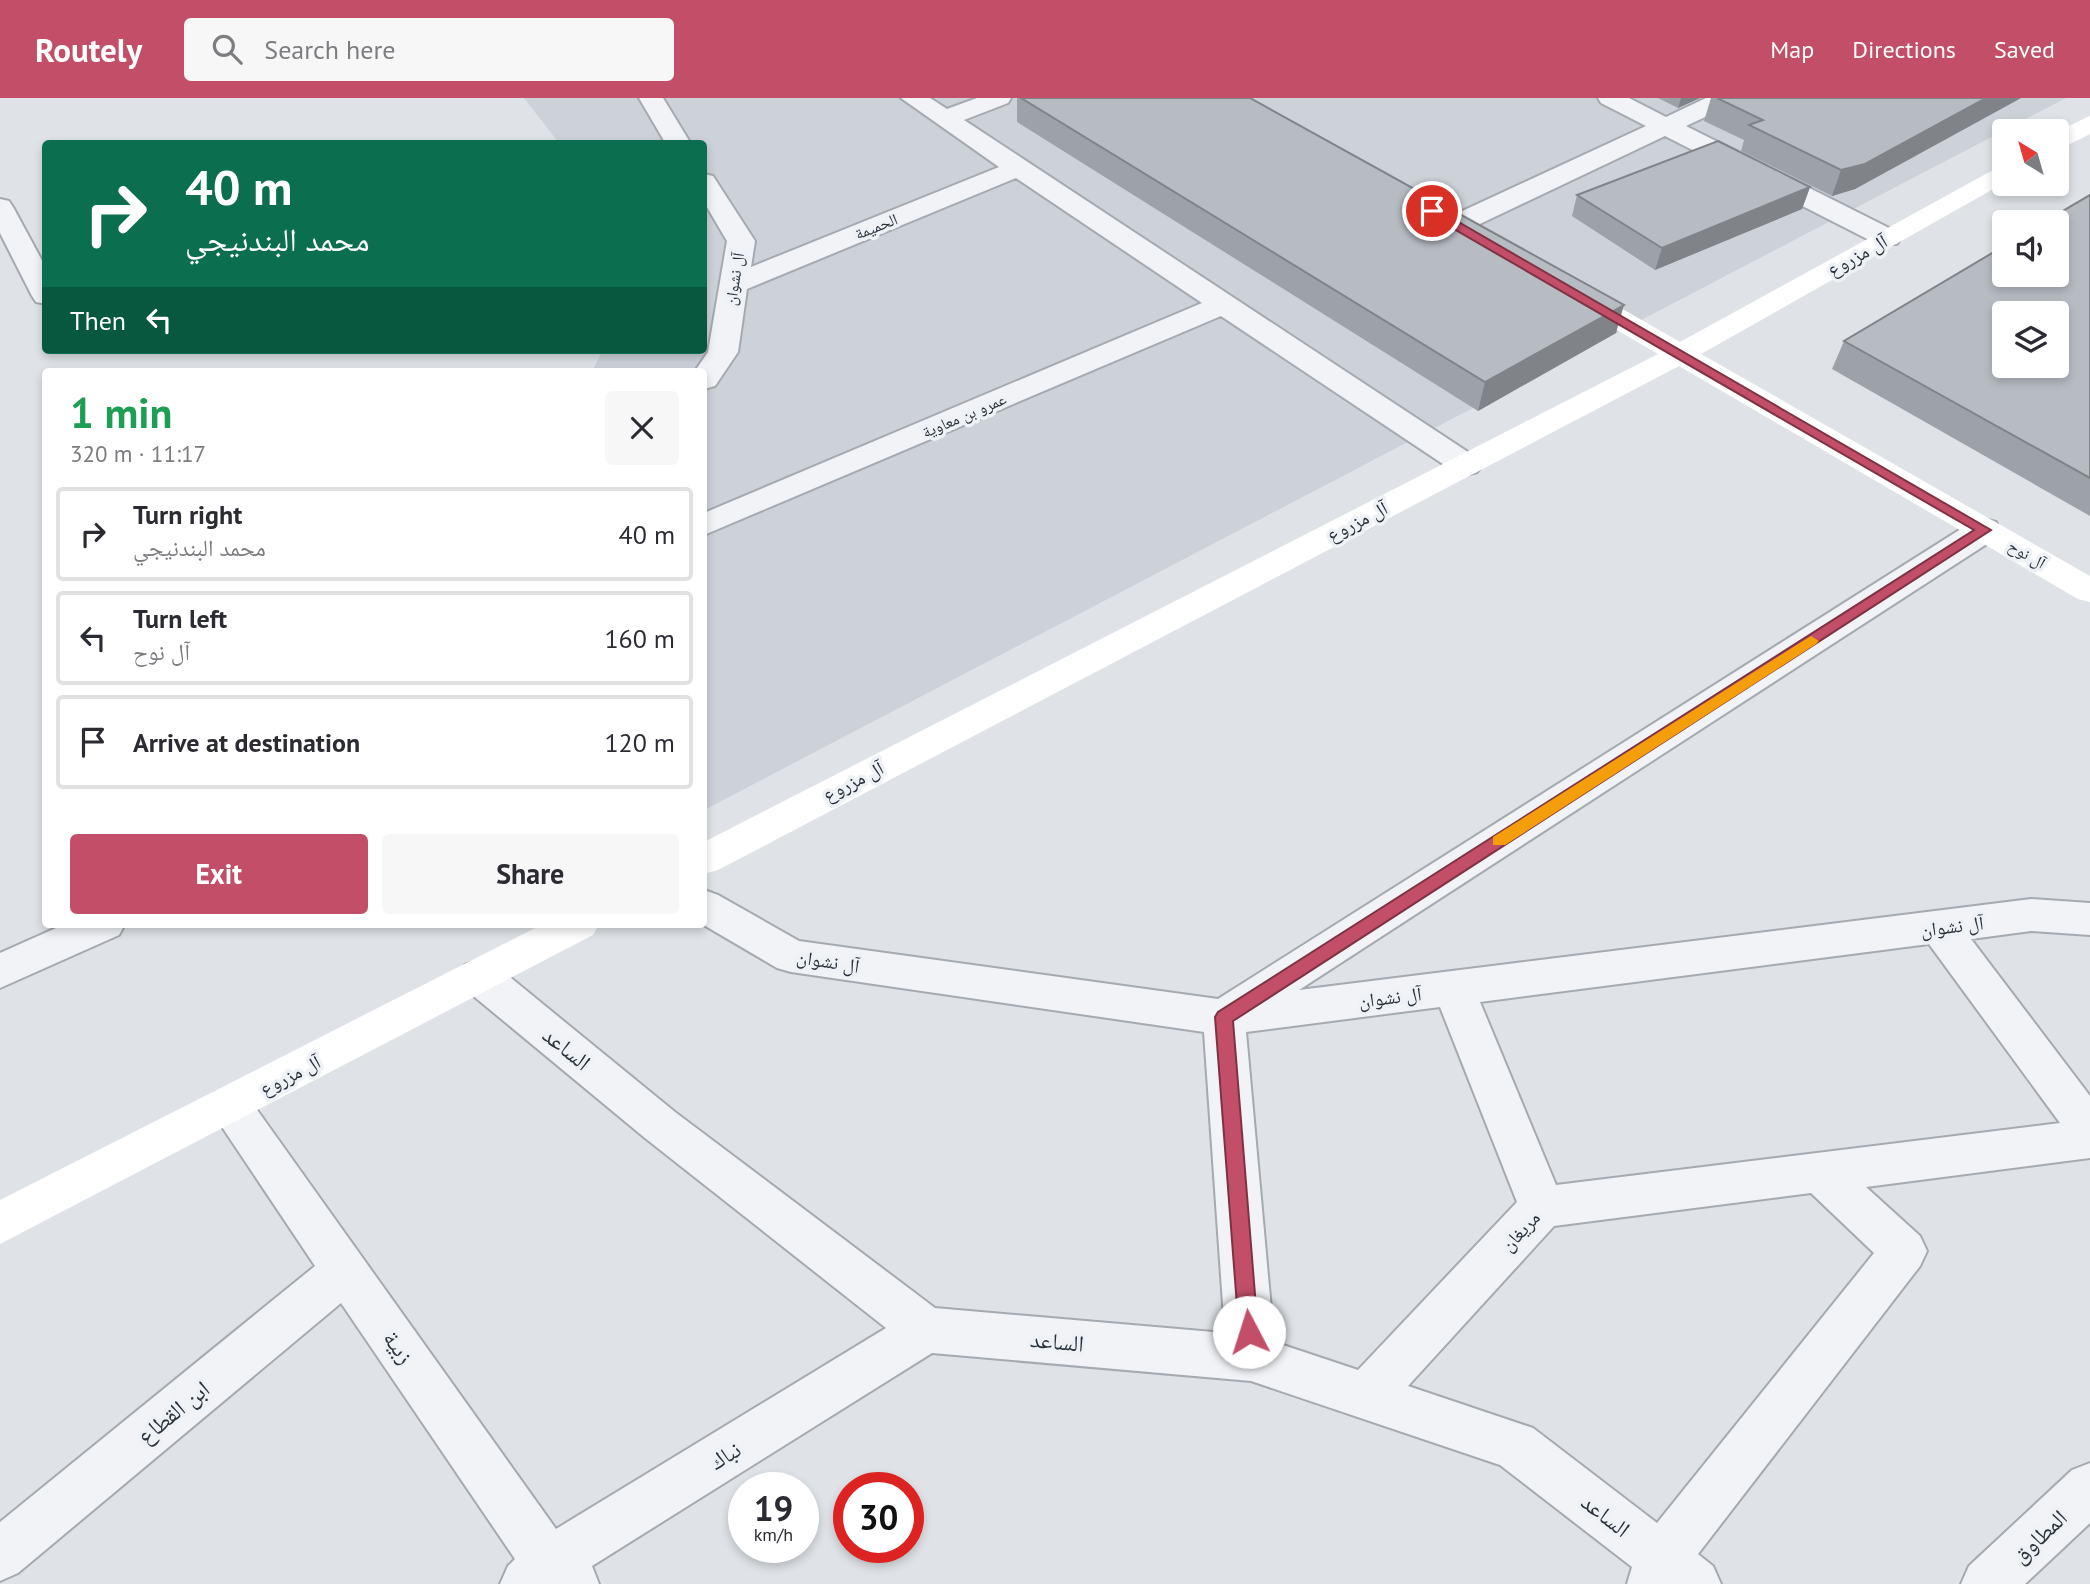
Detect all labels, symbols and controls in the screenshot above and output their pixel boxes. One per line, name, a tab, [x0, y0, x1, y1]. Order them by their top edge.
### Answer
search box	[184, 18, 674, 81]
text: Routely	[35, 28, 142, 71]
icon: search	[208, 30, 246, 68]
text: Search here	[264, 33, 395, 66]
text: Map	[1770, 34, 1814, 65]
text: Directions	[1852, 34, 1956, 65]
text: Saved	[1994, 34, 2055, 65]
north arrow	[1992, 119, 2068, 196]
map controls	[1992, 119, 2069, 378]
text: 40 m	[185, 155, 292, 219]
icon: right	[70, 168, 161, 259]
pin	[1402, 181, 1462, 241]
icon: arrive	[1413, 192, 1451, 230]
street label: الحميمة	[852, 208, 900, 244]
button: sound	[1992, 210, 2069, 287]
text: محمد البندنيجي	[185, 218, 370, 260]
street label: آل مزروع	[1823, 228, 1892, 281]
street label: آل نشوان	[720, 250, 749, 307]
icon: left	[140, 301, 178, 339]
button: layers	[1992, 301, 2069, 378]
text: Then	[70, 304, 126, 337]
text: 1 min	[70, 385, 172, 440]
street label: عمرو بن معاوية	[919, 388, 1009, 443]
button: close	[605, 391, 679, 465]
text: 320 m · 11:17	[70, 439, 206, 468]
street label: آل مزروع	[1323, 495, 1392, 546]
text: Turn right	[133, 498, 242, 531]
icon: right	[74, 515, 112, 553]
text: 40 m	[619, 518, 675, 551]
text: محمد البندنيجي	[133, 533, 266, 562]
street label: آل نوح	[2004, 535, 2050, 574]
text: Turn left	[133, 602, 227, 635]
icon: left	[74, 619, 112, 657]
text: 160 m	[604, 622, 675, 655]
text: آل نوح	[133, 637, 190, 666]
icon: arrive	[74, 723, 112, 761]
text: Arrive at destination	[133, 726, 360, 759]
text: 120 m	[604, 726, 675, 759]
street label: آل مزروع	[819, 755, 888, 806]
button: Exit	[70, 834, 368, 914]
button: Share	[382, 834, 679, 914]
street label: آل نشوان	[1919, 910, 1986, 942]
street label: آل نشوان	[795, 944, 862, 978]
street label: آل نشوان	[1357, 981, 1424, 1013]
street label: الساعد	[537, 1020, 597, 1076]
street label: آل مزروع	[256, 1049, 325, 1100]
street label: مريغان	[1495, 1206, 1545, 1256]
position arrow	[1212, 1295, 1286, 1369]
street label: الساعد	[1029, 1324, 1085, 1358]
street label: زبية	[377, 1325, 421, 1369]
street label: ابن القطاع	[131, 1374, 216, 1451]
street label: نباك	[704, 1434, 746, 1476]
speed limit sign: 30	[833, 1472, 924, 1563]
text: 19	[754, 1485, 793, 1531]
street label: الساعد	[1576, 1487, 1636, 1543]
street label: المطاوق	[2005, 1503, 2073, 1569]
text: km/h	[754, 1523, 793, 1546]

